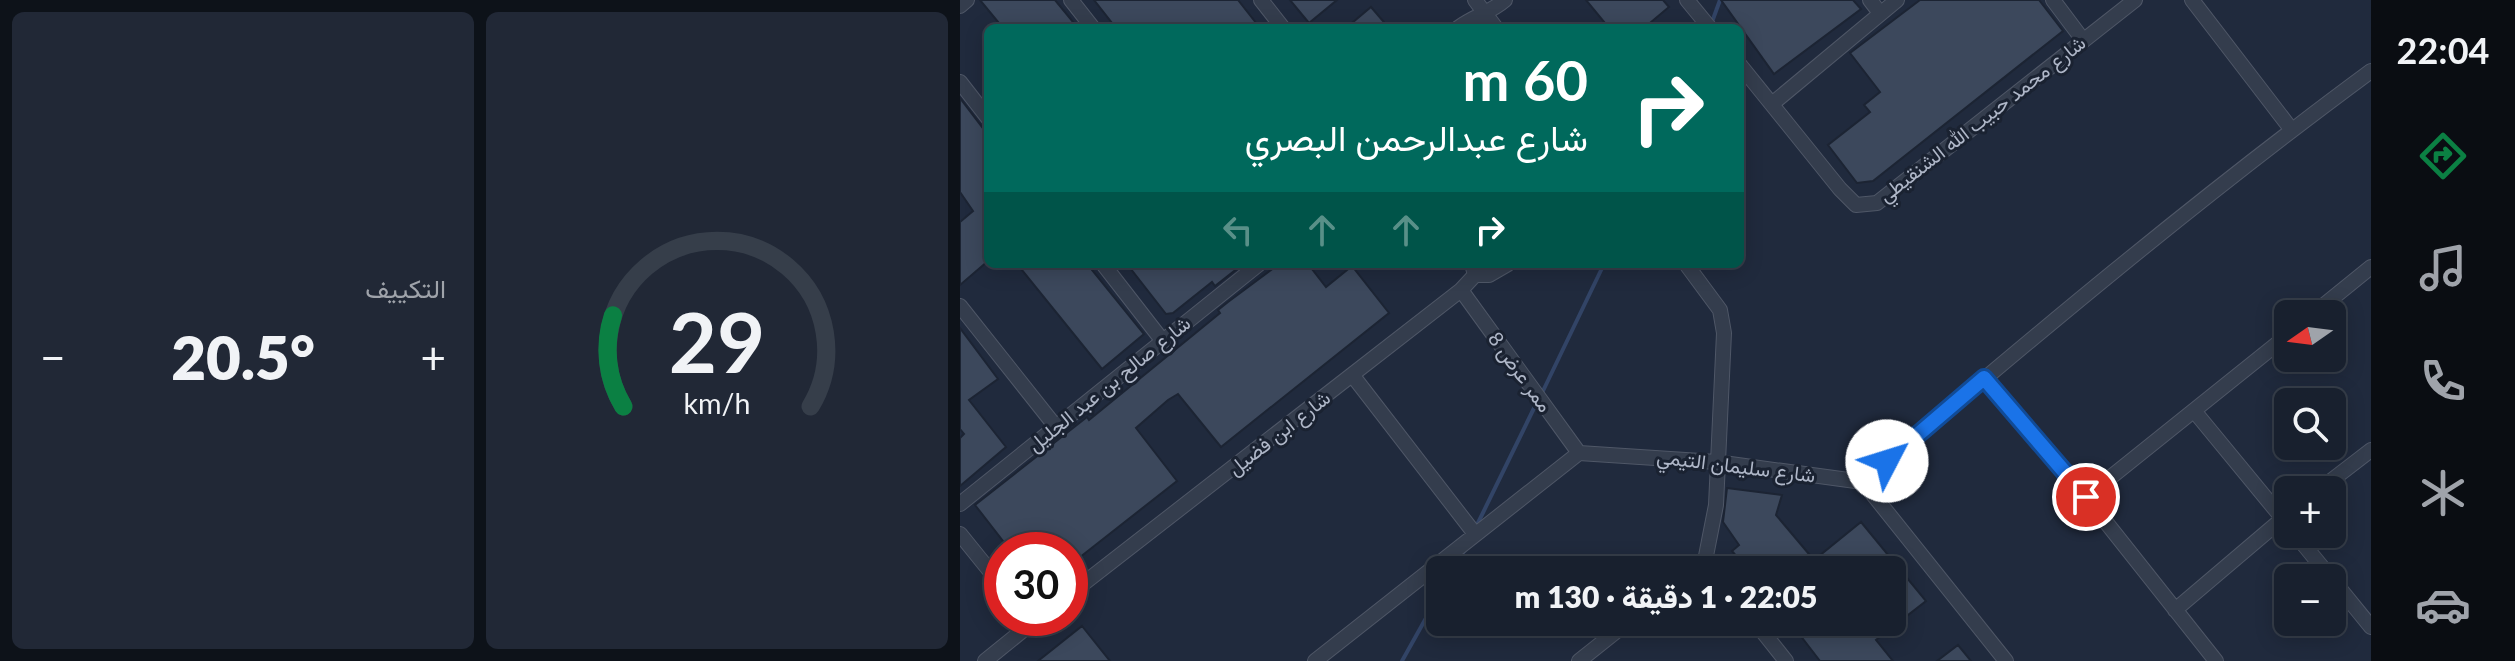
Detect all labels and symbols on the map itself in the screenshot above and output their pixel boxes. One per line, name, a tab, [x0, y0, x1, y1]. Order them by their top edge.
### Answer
street label: شارع محمد حبيب الله الشنقيطي	[1873, 30, 2093, 211]
north arrow	[2274, 300, 2346, 372]
street label: شارع صالح بن عبد الجليل	[1022, 310, 1196, 459]
street label: ممر عرض 8	[1482, 327, 1558, 417]
street label: شارع ابن فضيل	[1222, 385, 1336, 482]
position arrow	[1845, 419, 1929, 503]
street label: شارع سليمان التيمي	[1655, 443, 1817, 493]
pin	[2052, 463, 2120, 531]
speed limit sign: 30	[984, 532, 1088, 636]

